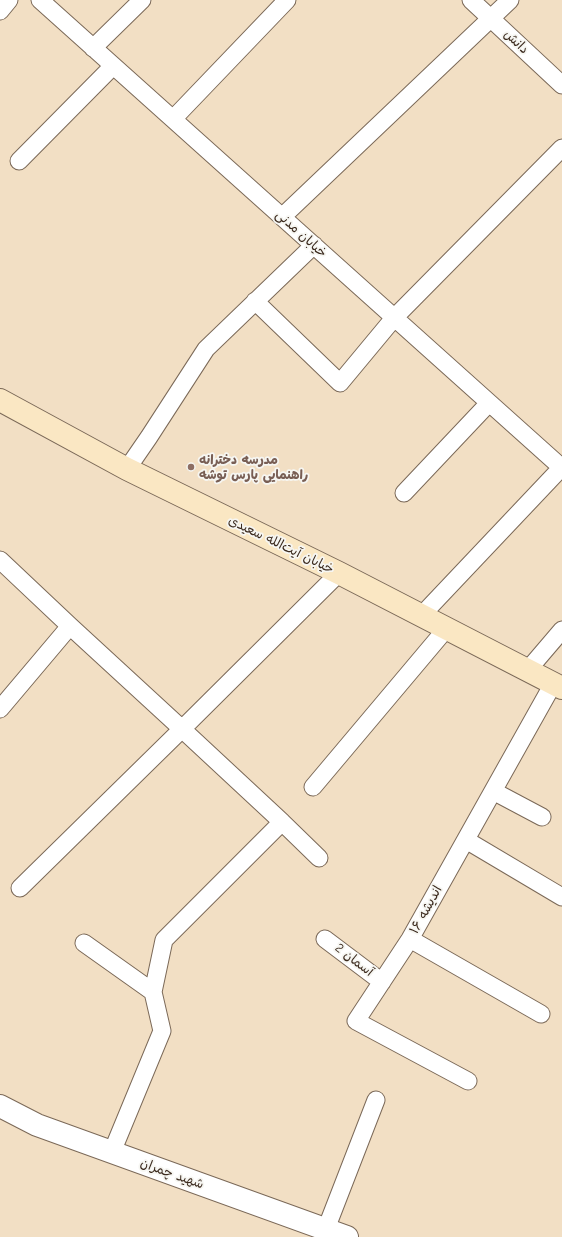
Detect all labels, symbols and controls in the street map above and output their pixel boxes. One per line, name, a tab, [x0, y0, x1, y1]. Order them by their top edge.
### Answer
street label: دانش	[500, 27, 532, 57]
street label: خیابان مدنی	[272, 207, 330, 261]
place label: مدرسه دخترانه راهنمایی پارس توشه	[199, 452, 308, 483]
marker: مدرسه دخترانه راهنمایی پارس توشه	[186, 462, 196, 472]
street label: خیابان آیت‌الله سعیدی	[226, 513, 336, 577]
street label: اندیشه ۱۶	[406, 883, 446, 937]
street label: آسمان 2	[332, 940, 376, 980]
street label: شهید چمران	[138, 1155, 206, 1193]

